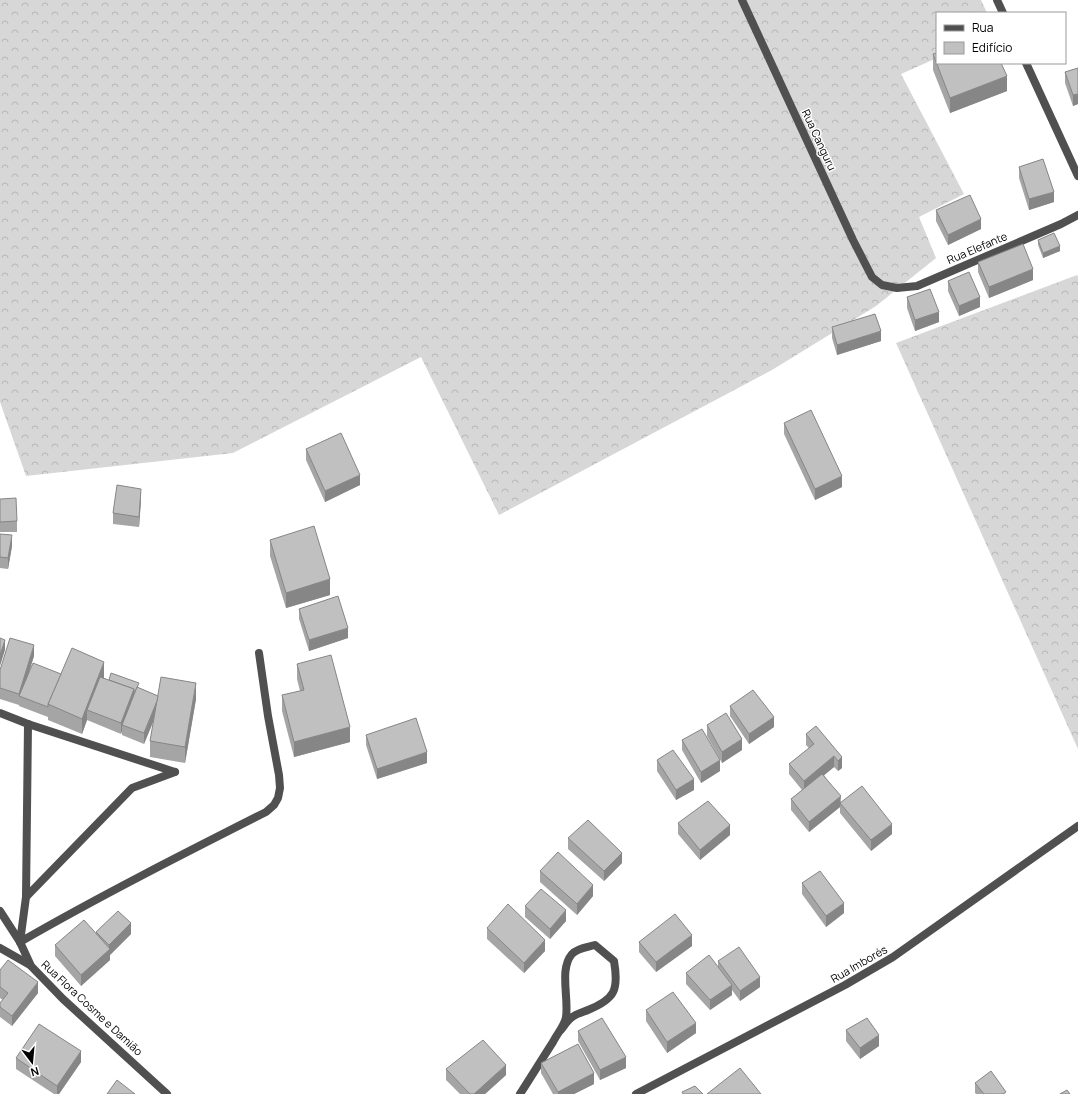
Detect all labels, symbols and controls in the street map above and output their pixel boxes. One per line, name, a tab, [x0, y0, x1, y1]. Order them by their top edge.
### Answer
legend	[936, 12, 1066, 64]
text: Rua	[972, 19, 993, 36]
text: Edifício	[972, 39, 1012, 56]
street label: Rua Canguru	[799, 107, 840, 173]
street label: Rua Elefante	[944, 228, 1010, 267]
street label: Rua Imborés	[828, 941, 890, 986]
street label: Rua Flora Cosme e Damião	[39, 957, 146, 1059]
north arrow	[12, 1042, 52, 1082]
text: N	[29, 1064, 41, 1080]

